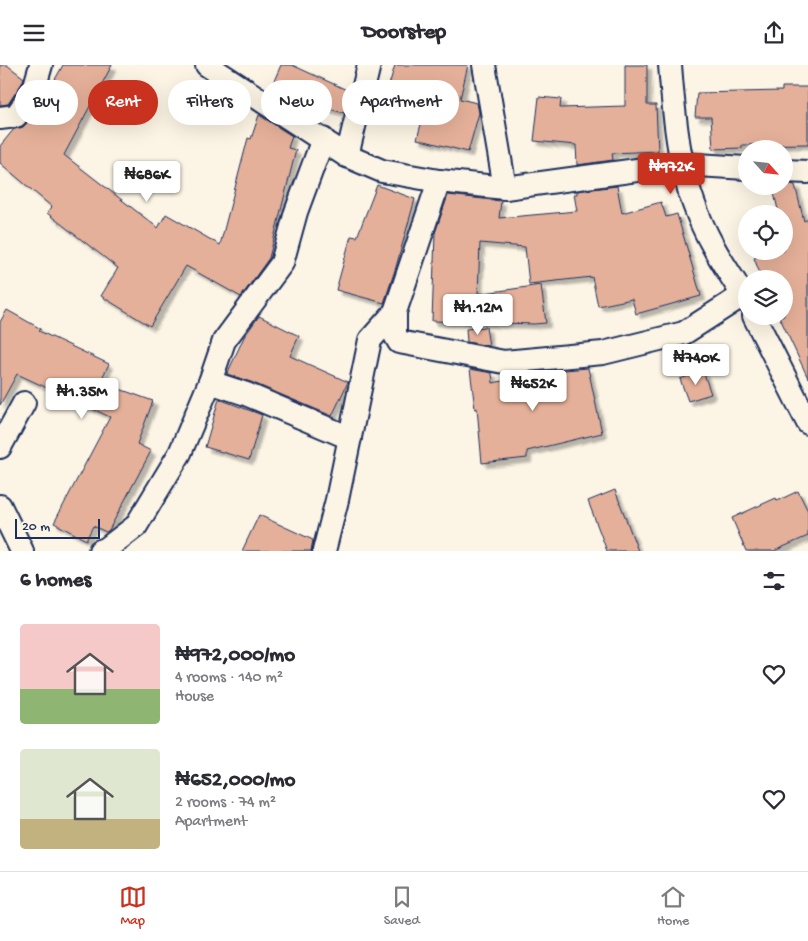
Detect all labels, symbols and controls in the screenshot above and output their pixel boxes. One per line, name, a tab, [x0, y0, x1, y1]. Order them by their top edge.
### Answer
icon: menu	[20, 19, 48, 47]
icon: share	[760, 19, 788, 47]
text: Doorstep	[362, 20, 446, 46]
chip: Buy	[15, 80, 78, 125]
chip: Rent	[88, 80, 158, 125]
chip: Filters	[168, 80, 251, 125]
chip: New	[261, 80, 332, 125]
chip: Apartment	[342, 80, 459, 125]
north arrow	[738, 140, 792, 195]
map controls	[738, 140, 793, 325]
pin: ₦972K	[636, 153, 706, 195]
text: ₦972K	[649, 159, 693, 178]
pin: ₦686K	[112, 161, 182, 203]
text: ₦686K	[124, 167, 170, 186]
button: locate	[738, 205, 793, 260]
button: layers	[738, 270, 793, 325]
pin: ₦1.12M	[437, 293, 519, 336]
text: ₦1.12M	[454, 300, 502, 319]
pin: ₦740K	[661, 343, 731, 386]
text: ₦740K	[673, 350, 719, 369]
pin: ₦652K	[498, 369, 568, 412]
text: ₦652K	[511, 376, 555, 395]
pin: ₦1.35M	[41, 377, 123, 420]
text: ₦1.35M	[57, 384, 107, 403]
scale bar	[15, 516, 100, 539]
text: 20 m	[22, 519, 50, 536]
icon: filters	[760, 567, 788, 595]
text: 6 homes	[20, 569, 91, 594]
icon: home	[60, 644, 120, 704]
text: ₦972,000/mo	[175, 644, 295, 669]
icon: heart	[760, 660, 788, 688]
text: 4 rooms · 140 m²	[175, 669, 283, 688]
text: House	[175, 688, 214, 707]
icon: home	[60, 769, 120, 829]
text: ₦652,000/mo	[175, 769, 295, 794]
icon: heart	[760, 785, 788, 813]
text: 2 rooms · 74 m²	[175, 794, 276, 813]
text: Apartment	[175, 813, 247, 832]
tab: Map	[119, 883, 147, 930]
tab: Saved	[384, 883, 420, 930]
tab: Home	[657, 883, 689, 930]

